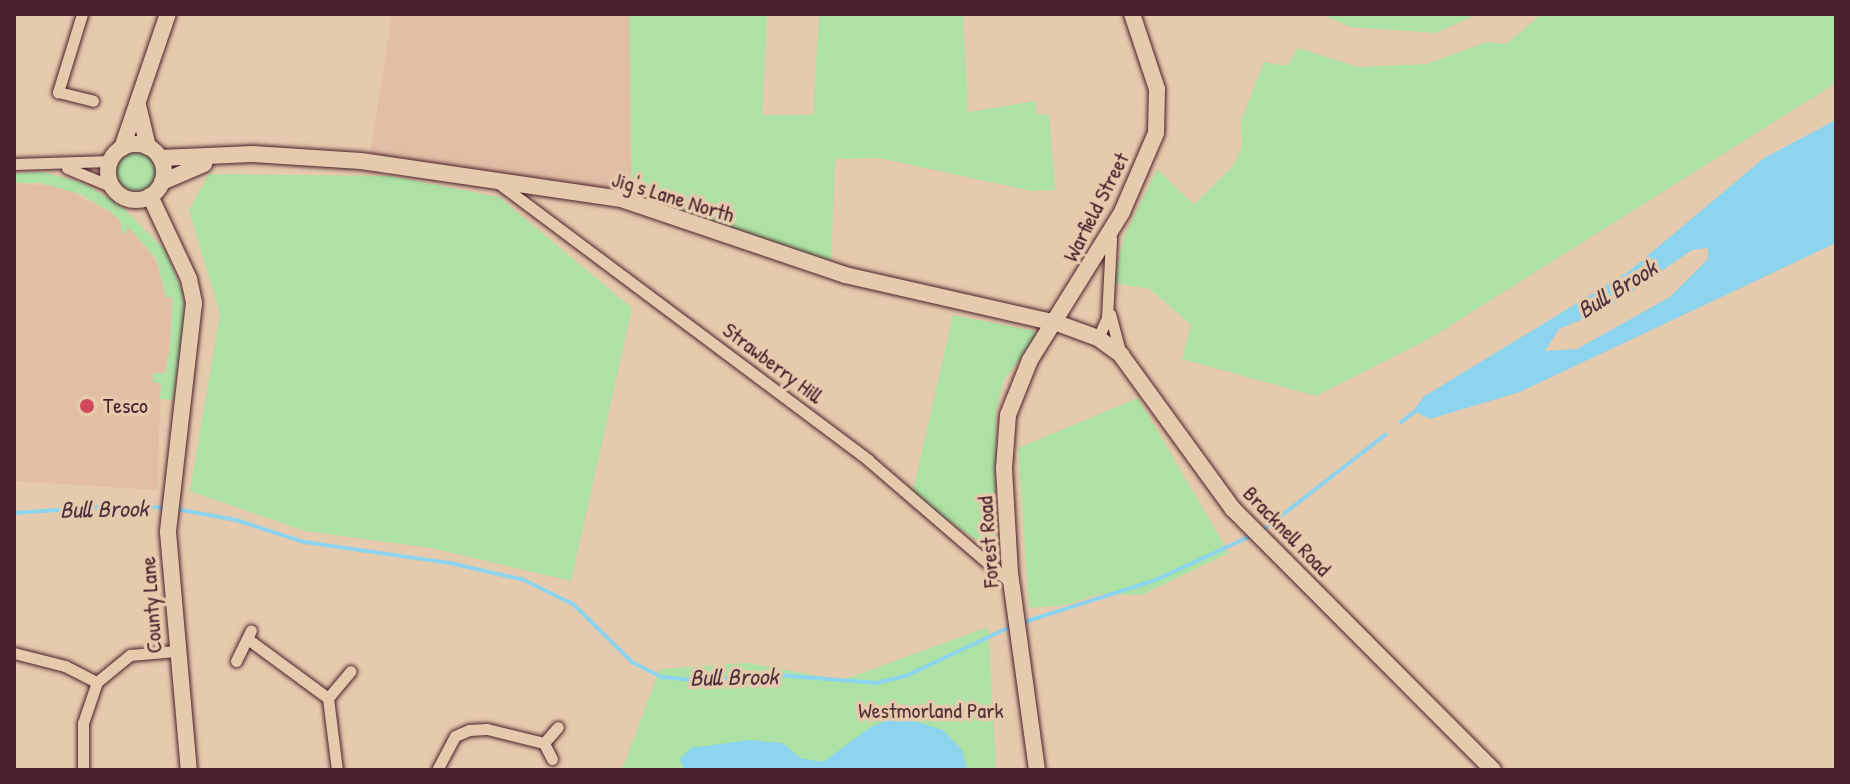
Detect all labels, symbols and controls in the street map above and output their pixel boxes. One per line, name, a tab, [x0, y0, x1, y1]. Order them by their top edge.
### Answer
street label: Warfield Street	[1057, 148, 1135, 266]
street label: Jig's Lane North	[609, 166, 737, 228]
water label: Bull Brook	[1572, 253, 1662, 325]
street label: Strawberry Hill	[718, 317, 828, 409]
place label: Tesco	[103, 393, 148, 419]
marker: Tesco	[78, 397, 96, 415]
street label: Bracknell Road	[1237, 480, 1337, 582]
water label: Bull Brook	[60, 494, 148, 524]
street label: Forest Road	[972, 495, 1004, 589]
street label: County Lane	[134, 556, 168, 654]
water label: Bull Brook	[690, 662, 778, 692]
park label: Westmorland Park	[858, 698, 1004, 724]

